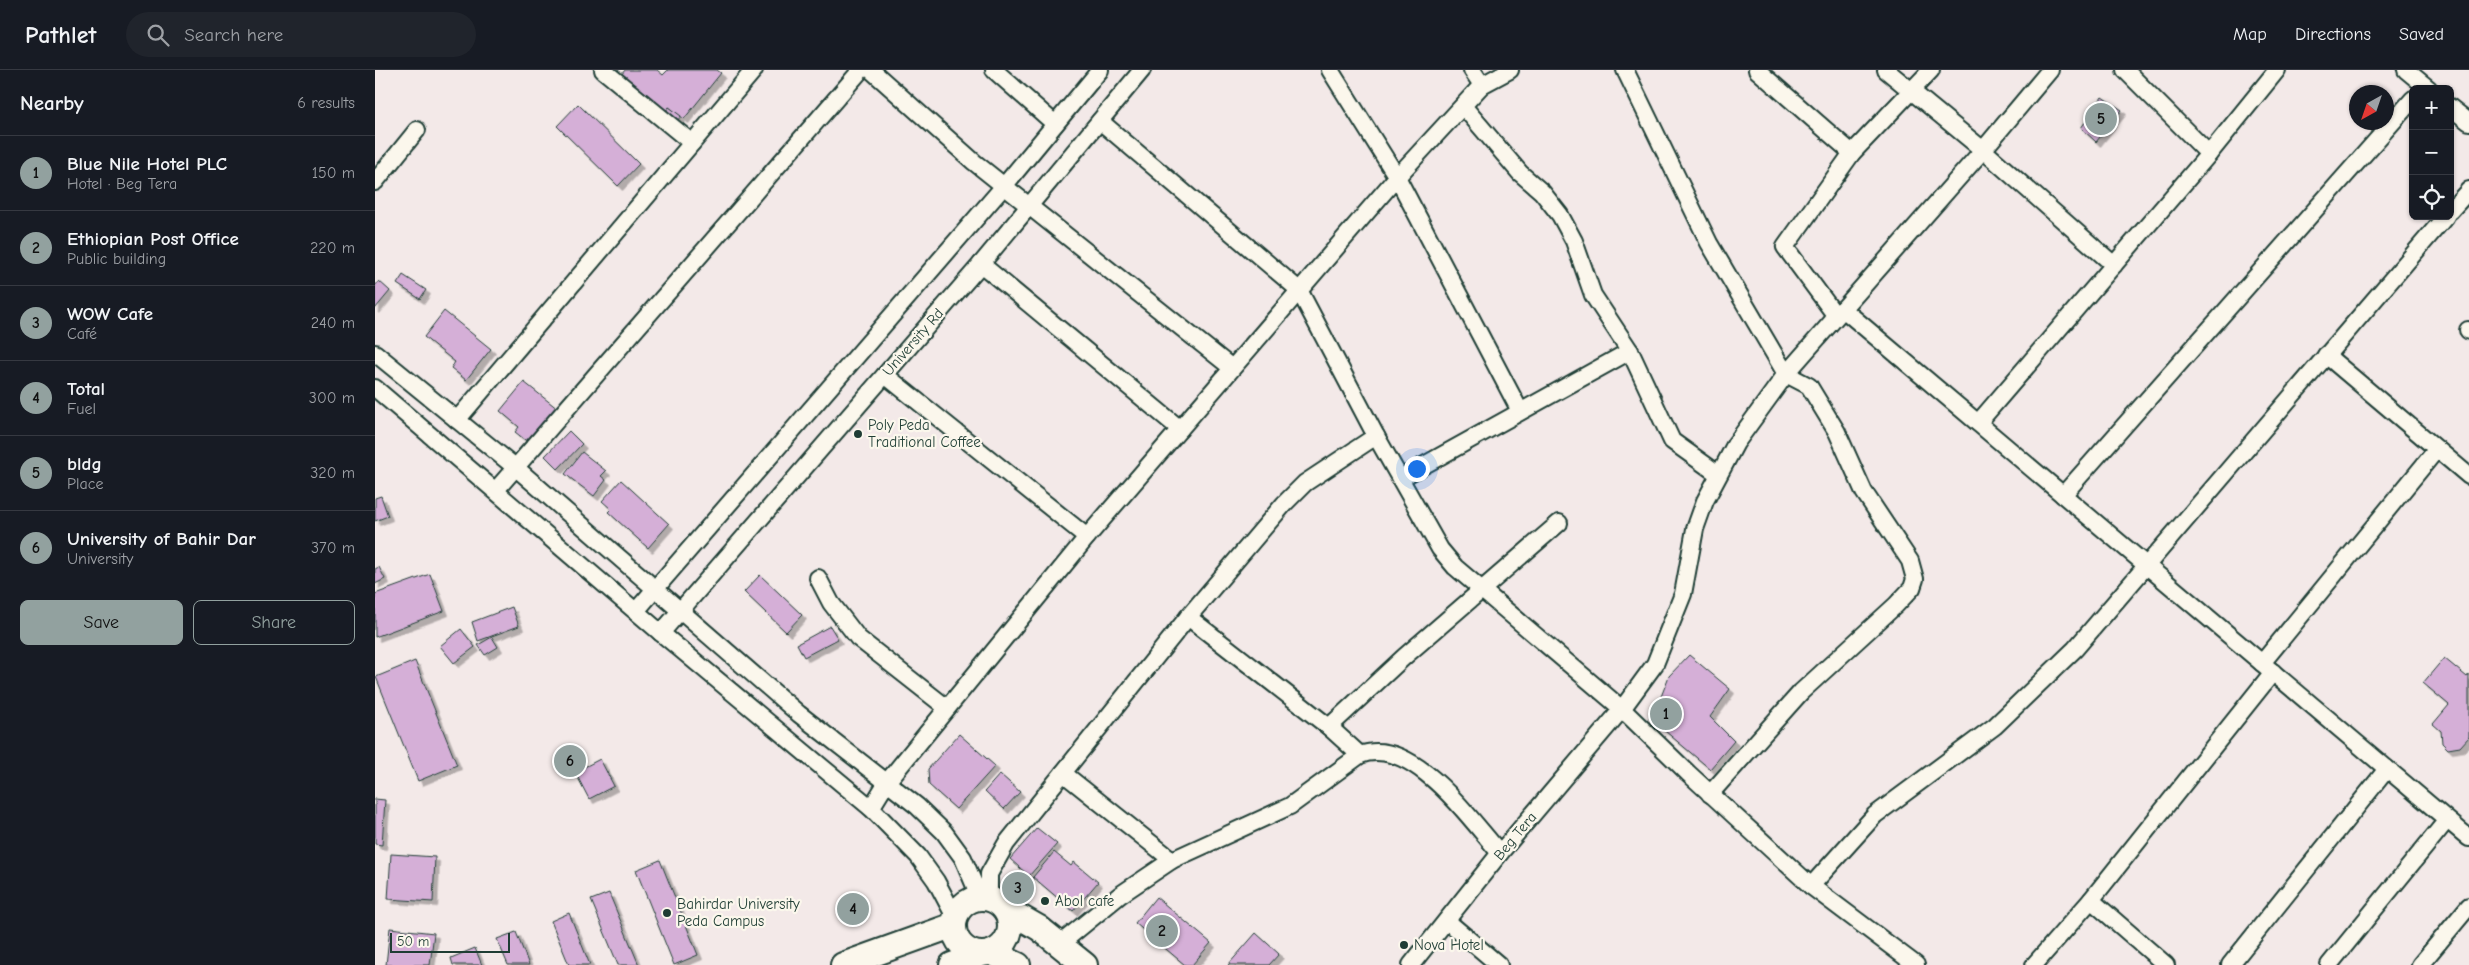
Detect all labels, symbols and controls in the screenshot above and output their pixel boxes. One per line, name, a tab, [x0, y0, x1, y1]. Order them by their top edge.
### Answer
search box	[126, 12, 476, 57]
text: Pathlet	[25, 21, 96, 49]
icon: search	[144, 21, 172, 49]
text: Search here	[184, 24, 283, 46]
text: Map	[2233, 24, 2267, 45]
text: Directions	[2295, 24, 2371, 45]
text: Saved	[2399, 24, 2444, 45]
north arrow	[2349, 85, 2394, 130]
map controls	[2409, 85, 2454, 220]
button: +	[2409, 85, 2454, 130]
text: Nearby	[20, 91, 84, 115]
text: 6 results	[297, 94, 355, 112]
pin: 5	[2085, 100, 2117, 138]
button: −	[2409, 130, 2454, 175]
text: Blue Nile Hotel PLC	[67, 153, 227, 175]
text: 1	[33, 164, 39, 182]
text: 150 m	[312, 164, 355, 182]
text: Hotel · Beg Tera	[67, 175, 177, 193]
button: locate	[2409, 175, 2454, 220]
text: Ethiopian Post Office	[67, 228, 239, 250]
text: 2	[32, 239, 40, 257]
text: 220 m	[310, 239, 355, 257]
text: Public building	[67, 250, 166, 268]
text: WOW Cafe	[67, 303, 153, 325]
street label: University Rd	[879, 304, 947, 380]
text: 3	[32, 314, 40, 332]
text: 240 m	[311, 314, 355, 332]
text: Café	[67, 325, 97, 343]
text: Total	[67, 378, 105, 400]
text: 4	[32, 389, 40, 407]
text: 300 m	[309, 389, 355, 407]
text: Fuel	[67, 400, 96, 418]
place label: Poly Peda Traditional Coffee	[868, 416, 981, 451]
marker: Poly Peda Traditional Coffee	[852, 428, 864, 440]
text: bldg	[67, 453, 102, 475]
your location	[1404, 456, 1430, 482]
text: 5	[32, 464, 40, 482]
text: 320 m	[310, 464, 355, 482]
text: Place	[67, 475, 103, 493]
text: University of Bahir Dar	[67, 528, 256, 550]
text: 6	[32, 539, 40, 557]
text: 370 m	[311, 539, 355, 557]
text: University	[67, 550, 133, 568]
button: Save	[20, 600, 183, 645]
button: Share	[193, 600, 355, 645]
pin: 1	[1650, 695, 1682, 733]
pin: 6	[554, 742, 586, 780]
street label: Beg Tera	[1490, 808, 1540, 864]
pin: 3	[1002, 869, 1034, 907]
pin: 4	[837, 890, 869, 928]
place label: Abol cafe	[1055, 892, 1115, 910]
place label: Bahirdar University Peda Campus	[677, 895, 800, 930]
marker: Abol cafe	[1039, 895, 1051, 907]
marker: Bahirdar University Peda Campus	[661, 907, 673, 919]
pin: 2	[1146, 912, 1178, 950]
scale bar	[390, 930, 510, 953]
text: 50 m	[397, 933, 429, 950]
place label: Nova Hotel	[1414, 936, 1484, 954]
marker: Nova Hotel	[1398, 939, 1410, 951]

